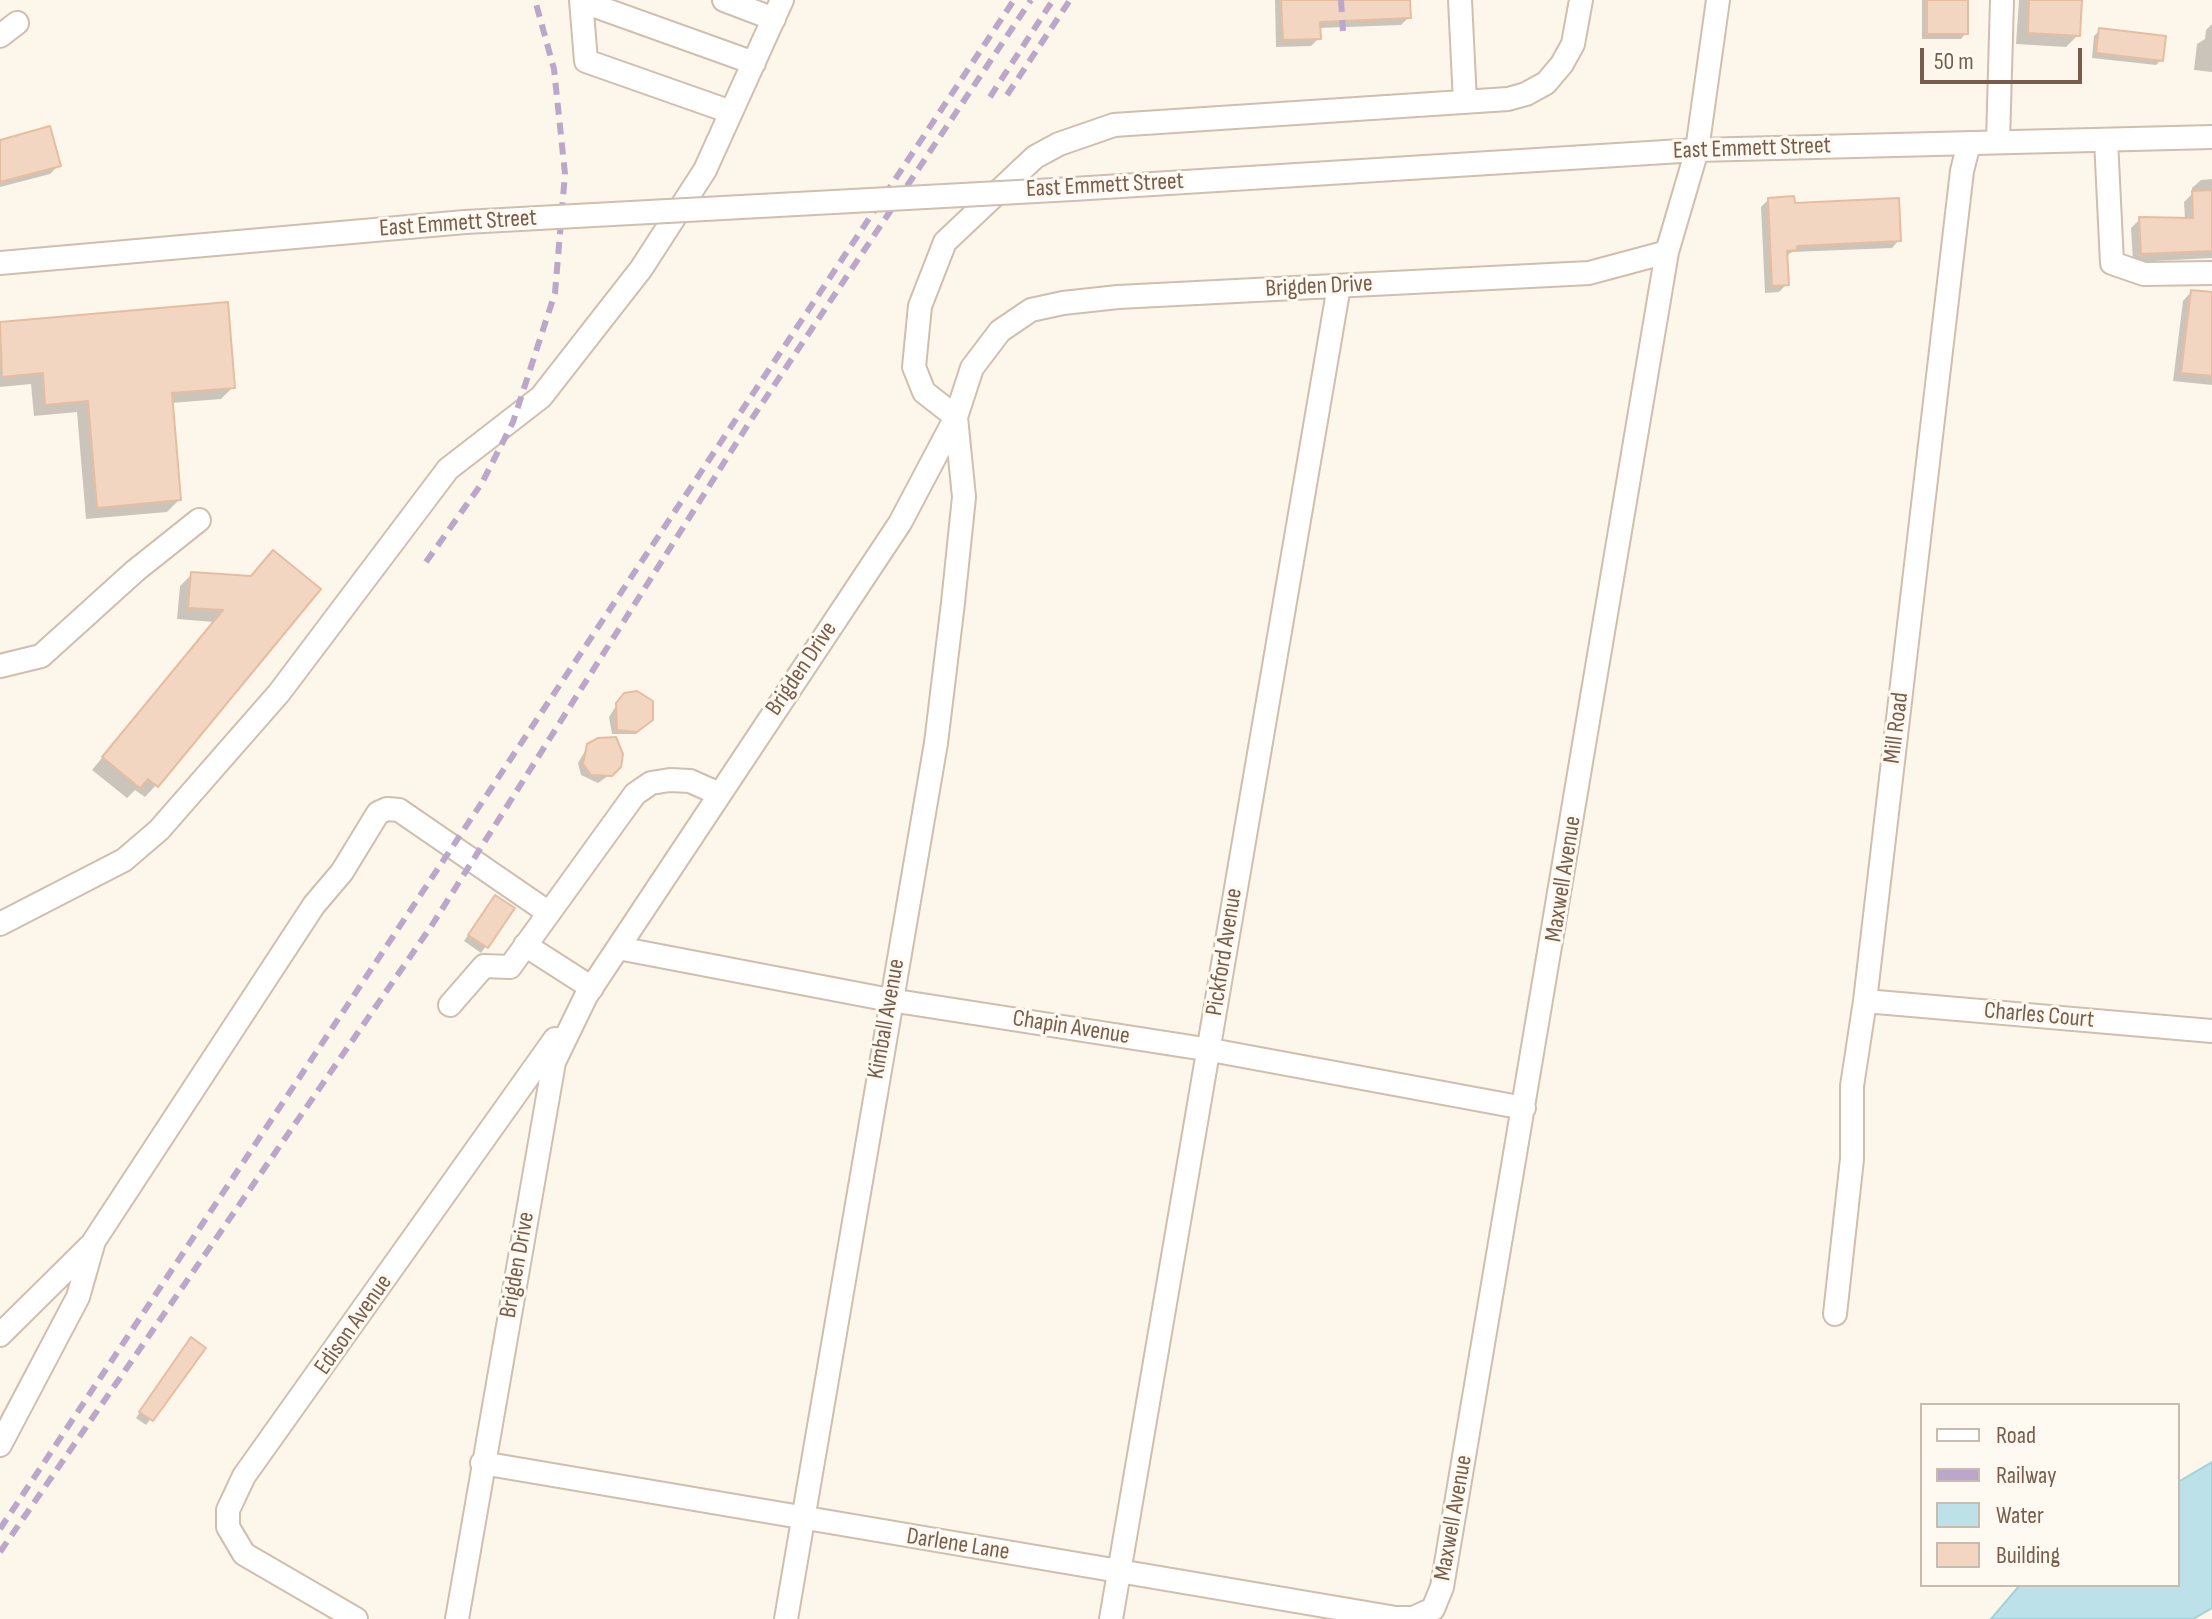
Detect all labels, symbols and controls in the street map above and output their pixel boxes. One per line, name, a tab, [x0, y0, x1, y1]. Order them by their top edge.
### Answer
scale bar	[1924, 32, 2086, 82]
text: 50 m	[1934, 47, 1974, 76]
street label: East Emmett Street	[1673, 132, 1831, 166]
street label: East Emmett Street	[1025, 167, 1185, 205]
street label: East Emmett Street	[378, 204, 538, 244]
street label: Brigden Drive	[1265, 270, 1373, 304]
street label: Brigden Drive	[760, 617, 844, 721]
street label: Mill Road	[1878, 691, 1916, 765]
street label: Maxwell Avenue	[1540, 814, 1588, 944]
street label: Pickford Avenue	[1201, 886, 1249, 1018]
street label: Kimball Avenue	[862, 957, 912, 1081]
street label: Charles Court	[1983, 997, 2095, 1035]
street label: Chapin Avenue	[1010, 1005, 1132, 1051]
street label: Brigden Drive	[495, 1210, 541, 1320]
street label: Edison Avenue	[309, 1269, 399, 1381]
legend	[1920, 1403, 2180, 1587]
text: Road	[1996, 1421, 2036, 1450]
street label: Maxwell Avenue	[1429, 1453, 1479, 1583]
text: Railway	[1996, 1461, 2056, 1490]
text: Water	[1996, 1501, 2044, 1530]
street label: Darlene Lane	[905, 1523, 1011, 1567]
text: Building	[1996, 1541, 2060, 1570]

